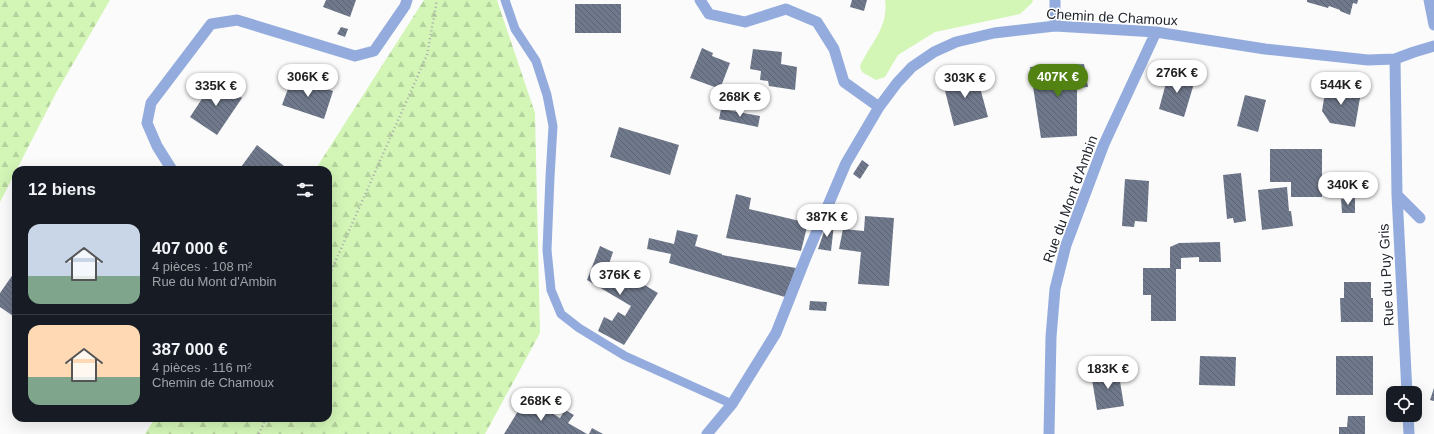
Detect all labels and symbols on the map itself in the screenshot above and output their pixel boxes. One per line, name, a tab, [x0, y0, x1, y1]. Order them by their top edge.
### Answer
street label: Chemin de Chamoux	[1046, 6, 1178, 28]
pin: 276K €	[1144, 60, 1210, 94]
pin: 306K €	[275, 64, 341, 98]
pin: 407K €	[1025, 64, 1091, 98]
pin: 303K €	[932, 65, 998, 99]
pin: 544K €	[1308, 72, 1374, 106]
pin: 335K €	[183, 73, 249, 107]
pin: 268K €	[707, 84, 773, 118]
street label: Rue du Mont d'Ambin	[1040, 133, 1100, 265]
pin: 340K €	[1315, 172, 1381, 206]
pin: 387K €	[794, 204, 860, 238]
street label: Rue du Puy Gris	[1375, 223, 1397, 327]
pin: 376K €	[587, 262, 653, 296]
pin: 183K €	[1075, 356, 1141, 390]
pin: 268K €	[508, 388, 574, 422]

